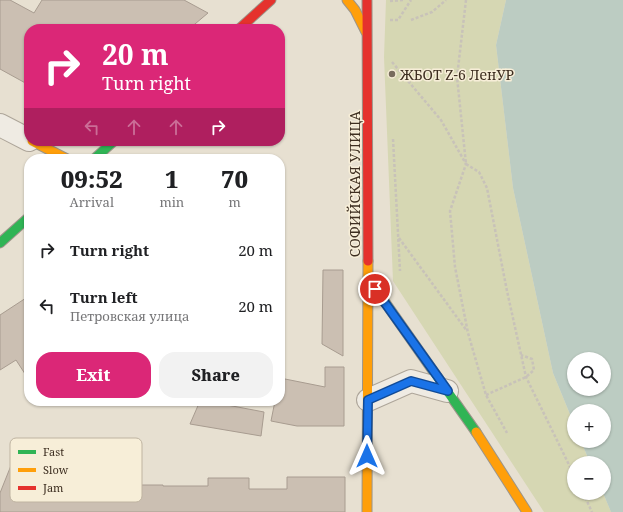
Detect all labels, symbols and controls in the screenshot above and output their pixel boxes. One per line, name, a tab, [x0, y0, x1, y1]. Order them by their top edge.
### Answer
text: 20 m	[102, 35, 169, 73]
icon: right	[36, 40, 88, 92]
place label: ЖБОТ Z-6 ЛенУР	[399, 65, 514, 84]
marker: ЖБОТ Z-6 ЛенУР	[387, 69, 397, 79]
text: Turn right	[102, 71, 191, 95]
street label: СОФИЙСКАЯ УЛИЦА	[345, 111, 364, 257]
icon: left	[81, 116, 103, 138]
icon: ahead	[123, 116, 145, 138]
icon: ahead	[165, 116, 187, 138]
icon: right	[207, 116, 229, 138]
text: 09:52	[61, 162, 123, 195]
text: 1	[165, 162, 179, 195]
text: 70	[221, 162, 248, 195]
text: Arrival	[69, 193, 114, 211]
text: min	[159, 193, 184, 211]
text: m	[228, 193, 241, 211]
icon: right	[36, 239, 58, 261]
text: Turn right	[70, 240, 149, 260]
text: 20 m	[238, 240, 273, 260]
pin	[358, 272, 392, 306]
icon: arrive	[364, 278, 386, 300]
text: Turn left	[70, 287, 138, 307]
icon: left	[36, 295, 58, 317]
text: 20 m	[238, 296, 273, 316]
text: Петровская улица	[70, 307, 189, 325]
button: Exit	[36, 352, 151, 398]
button: Share	[159, 352, 273, 398]
map controls	[567, 352, 611, 500]
button: search	[567, 352, 611, 396]
button: +	[567, 404, 611, 448]
position arrow	[346, 435, 388, 477]
legend	[10, 438, 142, 502]
text: Fast	[43, 444, 64, 459]
button: −	[567, 456, 611, 500]
text: Slow	[43, 462, 69, 477]
text: Jam	[42, 480, 64, 495]

